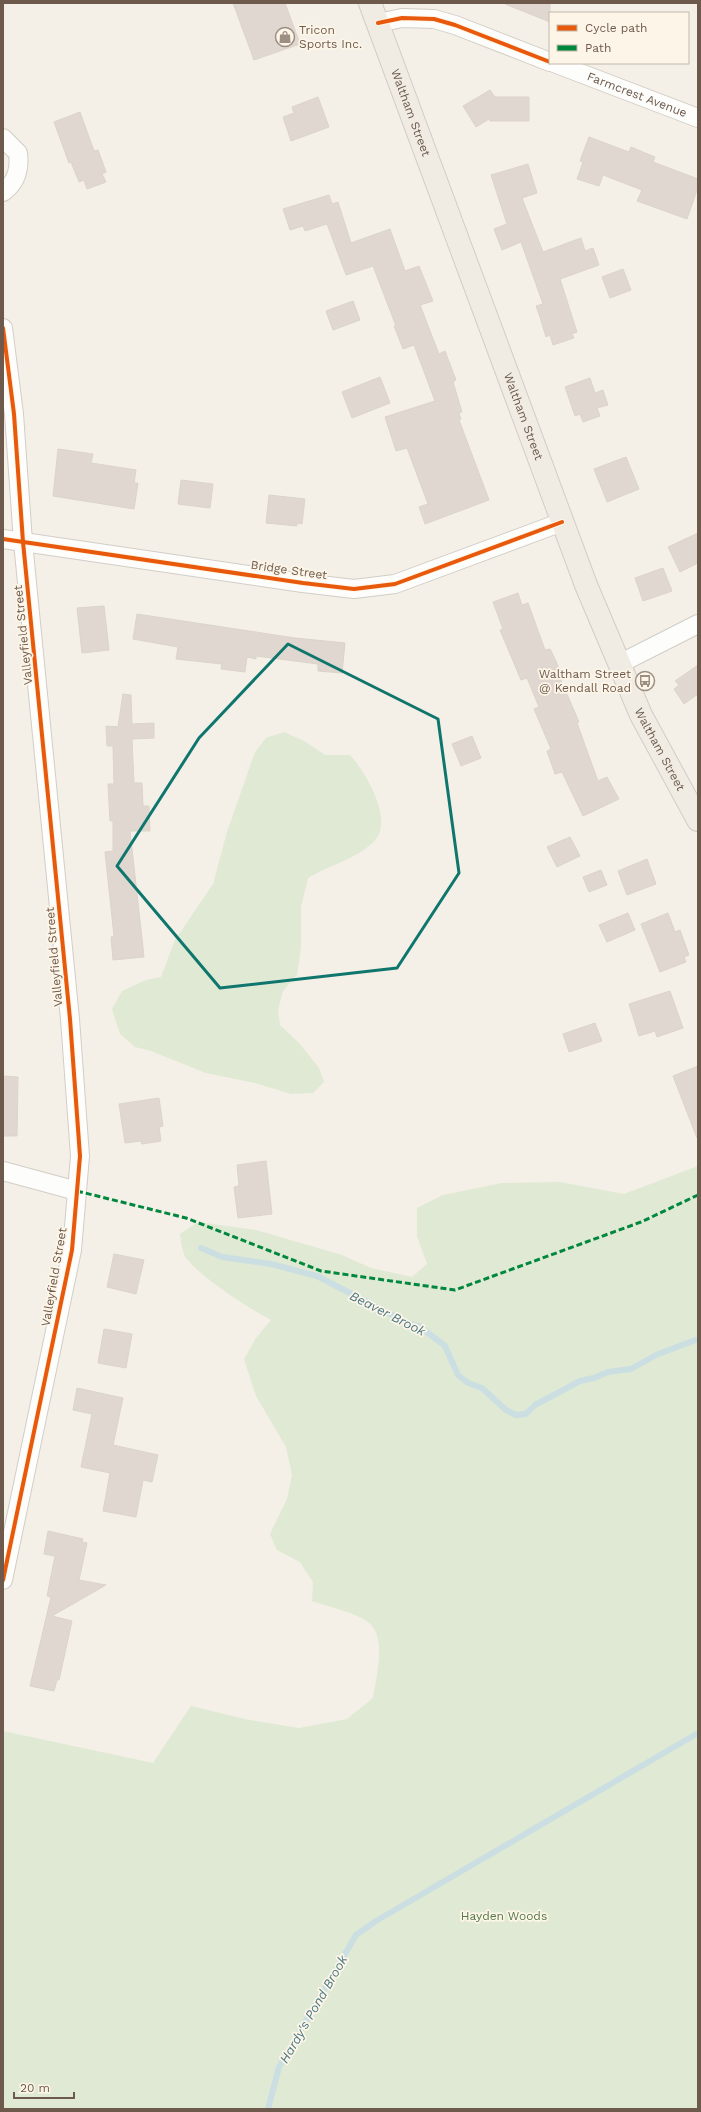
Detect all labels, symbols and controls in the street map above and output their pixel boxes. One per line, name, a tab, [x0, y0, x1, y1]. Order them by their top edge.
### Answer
legend	[549, 12, 689, 64]
text: Cycle path	[585, 21, 647, 35]
place label: Tricon Sports Inc.	[299, 23, 362, 51]
shop icon: Tricon Sports Inc.	[274, 26, 296, 48]
text: Path	[585, 41, 611, 55]
street label: Waltham Street	[388, 67, 433, 158]
street label: Farmcrest Avenue	[585, 69, 689, 120]
street label: Waltham Street	[501, 371, 546, 462]
street label: Bridge Street	[250, 558, 328, 582]
street label: Valleyfield Street	[11, 584, 35, 686]
place label: Waltham Street @ Kendall Road	[539, 667, 631, 695]
bus stop icon: Waltham Street @ Kendall Road	[634, 670, 656, 692]
street label: Waltham Street	[632, 706, 688, 793]
street label: Valleyfield Street	[43, 906, 65, 1008]
street label: Valleyfield Street	[38, 1226, 70, 1328]
water label: Beaver Brook	[347, 1288, 429, 1339]
park label: Hayden Woods	[461, 1909, 547, 1923]
water label: Hardy's Pond Brook	[276, 1952, 351, 2066]
scale bar	[14, 2074, 74, 2100]
text: 20 m	[20, 2081, 50, 2095]

